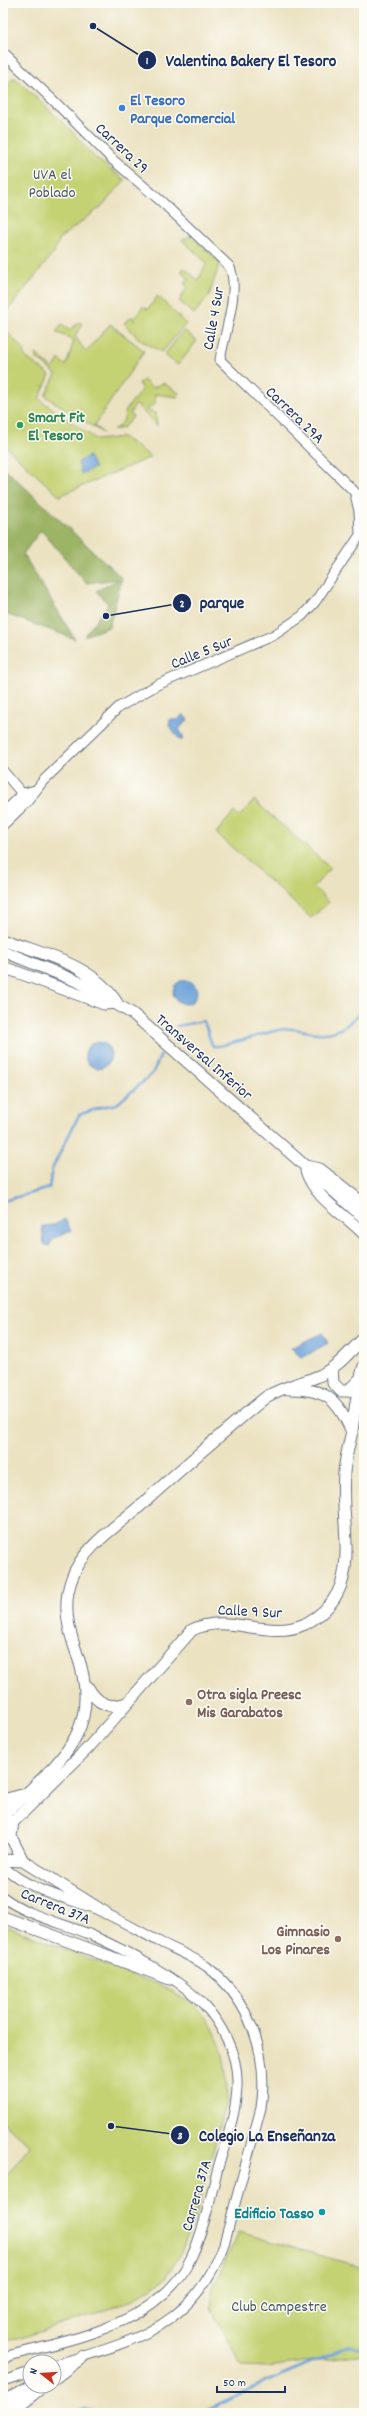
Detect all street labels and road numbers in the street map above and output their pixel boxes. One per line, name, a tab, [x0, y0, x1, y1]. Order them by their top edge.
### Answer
street label: Carrera 29	[89, 118, 153, 180]
street label: Calle 4 Sur	[198, 285, 231, 352]
street label: Carrera 29A	[259, 382, 329, 450]
street label: Calle 5 Sur	[168, 631, 236, 676]
street label: Transversal Inferior	[150, 1009, 257, 1107]
street label: Calle 9 Sur	[217, 1599, 283, 1626]
street label: Carrera 37A	[17, 1883, 94, 1932]
street label: Carrera 37A	[176, 2157, 219, 2234]

